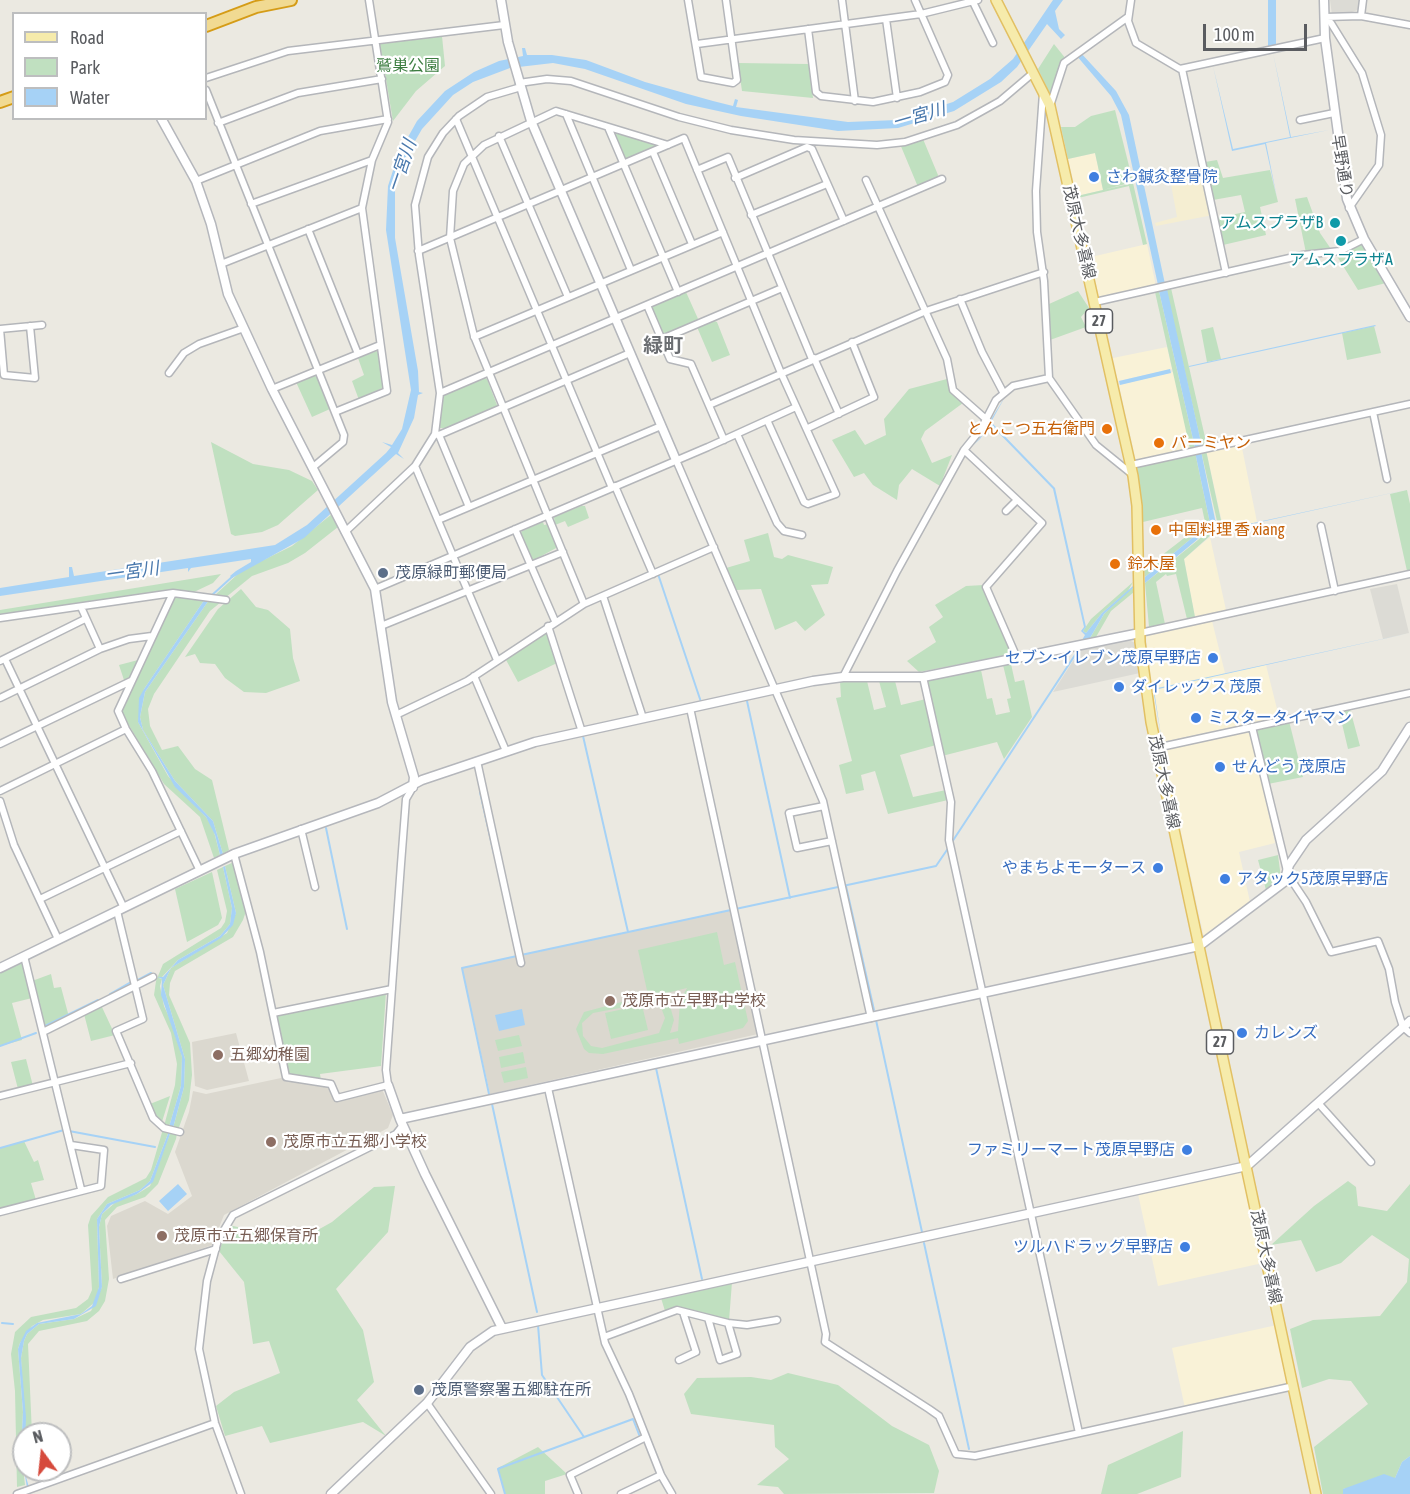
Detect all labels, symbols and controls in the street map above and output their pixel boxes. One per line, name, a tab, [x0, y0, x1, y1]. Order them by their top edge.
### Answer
legend	[12, 12, 207, 120]
scale bar	[1206, 12, 1310, 50]
text: 100 m	[1214, 24, 1255, 45]
text: Road	[70, 27, 104, 48]
park label: 鷲巣公園	[376, 56, 440, 76]
text: Park	[70, 57, 100, 78]
text: Water	[70, 87, 109, 108]
water label: 一宮川	[890, 98, 948, 134]
street label: 早野通り	[1328, 133, 1356, 199]
water label: 一宮川	[383, 137, 421, 195]
place label: さわ鍼灸整骨院	[1106, 167, 1218, 187]
marker: さわ鍼灸整骨院	[1087, 170, 1101, 184]
street label: 茂原大多喜線	[1059, 183, 1099, 281]
place label: アムスプラザB	[1219, 213, 1323, 233]
marker: アムスプラザB	[1328, 216, 1342, 230]
marker: アムスプラザA	[1334, 234, 1348, 248]
place label: アムスプラザA	[1289, 250, 1393, 270]
road number: 27	[1086, 309, 1112, 333]
district label: 緑町	[643, 334, 683, 358]
place label: とんこつ五右衛門	[967, 419, 1095, 439]
marker: とんこつ五右衛門	[1100, 422, 1114, 436]
place label: バーミヤン	[1171, 433, 1251, 453]
marker: バーミヤン	[1152, 436, 1166, 450]
place label: 中国料理 香 xiang	[1168, 520, 1285, 540]
marker: 中国料理 香 xiang	[1149, 523, 1163, 537]
place label: 鈴木屋	[1127, 554, 1175, 574]
marker: 鈴木屋	[1108, 557, 1122, 571]
water label: 一宮川	[104, 558, 160, 586]
place label: 茂原緑町郵便局	[395, 563, 507, 583]
marker: 茂原緑町郵便局	[376, 566, 390, 580]
place label: セブン-イレブン茂原早野店	[1005, 648, 1201, 668]
marker: セブン-イレブン茂原早野店	[1206, 651, 1220, 665]
place label: ダイレックス 茂原	[1131, 677, 1261, 697]
marker: ダイレックス 茂原	[1112, 680, 1126, 694]
place label: ミスタータイヤマン	[1208, 708, 1352, 728]
marker: ミスタータイヤマン	[1189, 711, 1203, 725]
street label: 茂原大多喜線	[1145, 733, 1183, 831]
place label: せんどう 茂原店	[1232, 757, 1346, 777]
marker: せんどう 茂原店	[1213, 760, 1227, 774]
place label: やまちよモータース	[1002, 858, 1146, 878]
marker: やまちよモータース	[1151, 861, 1165, 875]
place label: アタック5茂原早野店	[1237, 869, 1389, 889]
marker: アタック5茂原早野店	[1218, 872, 1232, 886]
place label: 茂原市立早野中学校	[622, 991, 766, 1011]
marker: 茂原市立早野中学校	[603, 994, 617, 1008]
place label: カレンズ	[1254, 1023, 1318, 1043]
marker: カレンズ	[1235, 1026, 1249, 1040]
road number: 27	[1206, 1030, 1234, 1054]
place label: 五郷幼稚園	[230, 1045, 310, 1065]
marker: 五郷幼稚園	[211, 1048, 225, 1062]
place label: 茂原市立五郷小学校	[283, 1132, 427, 1152]
marker: 茂原市立五郷小学校	[264, 1135, 278, 1149]
place label: ファミリーマート茂原早野店	[967, 1140, 1175, 1160]
marker: ファミリーマート茂原早野店	[1180, 1143, 1194, 1157]
street label: 茂原大多喜線	[1247, 1208, 1285, 1306]
place label: 茂原市立五郷保育所	[174, 1226, 318, 1246]
marker: 茂原市立五郷保育所	[155, 1229, 169, 1243]
place label: ツルハドラッグ早野店	[1013, 1237, 1173, 1257]
marker: ツルハドラッグ早野店	[1178, 1240, 1192, 1254]
place label: 茂原警察署五郷駐在所	[431, 1380, 591, 1400]
marker: 茂原警察署五郷駐在所	[412, 1383, 426, 1397]
north arrow	[12, 1422, 72, 1482]
text: N	[31, 1427, 45, 1446]

